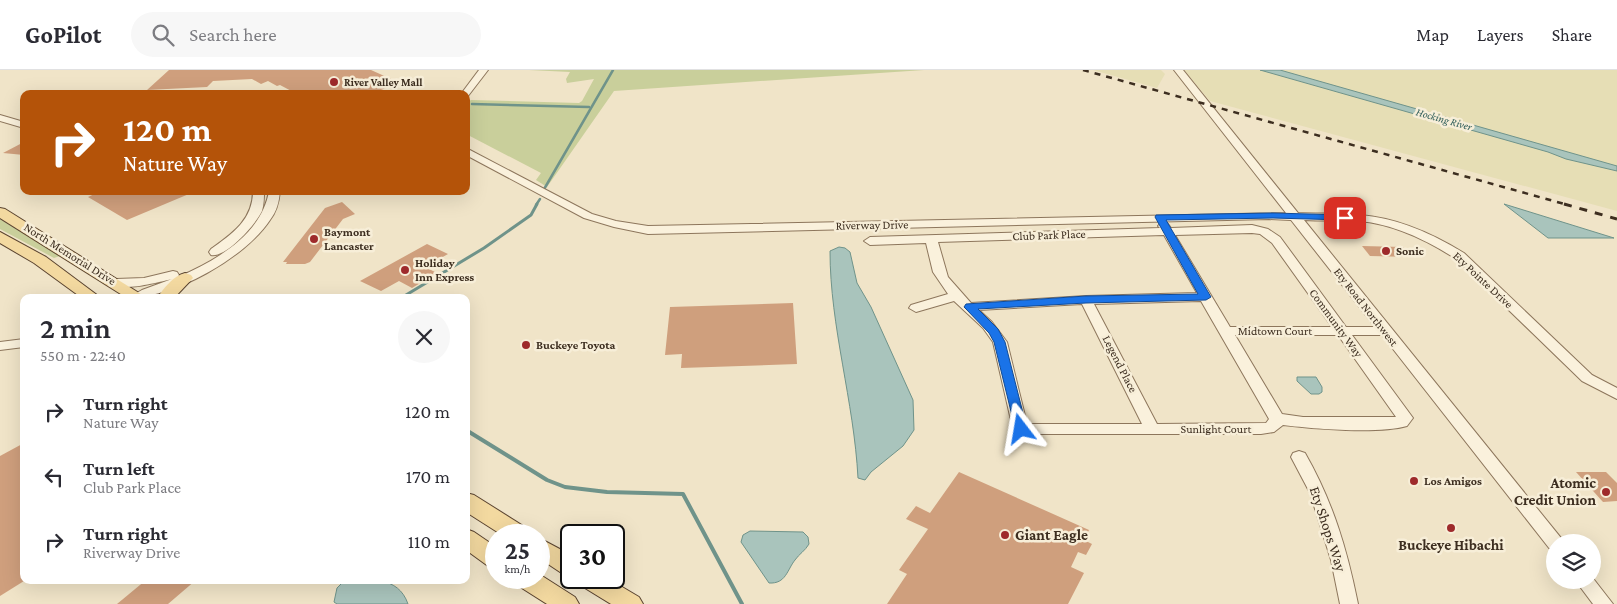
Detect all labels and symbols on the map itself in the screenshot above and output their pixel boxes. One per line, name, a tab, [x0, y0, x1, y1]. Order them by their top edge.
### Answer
marker: River Valley Mall	[328, 76, 340, 88]
place label: River Valley Mall	[344, 76, 423, 88]
water label: Hocking River	[1414, 105, 1474, 134]
pin	[1324, 197, 1366, 239]
street label: Riverway Drive	[835, 217, 909, 233]
street label: North Memorial Drive	[21, 220, 119, 288]
place label: Baymont Lancaster	[324, 225, 374, 253]
street label: Club Park Place	[1012, 227, 1086, 243]
marker: Baymont Lancaster	[308, 233, 320, 245]
place label: Sonic	[1396, 244, 1425, 258]
marker: Sonic	[1380, 245, 1392, 257]
street label: Ety Pointe Drive	[1450, 249, 1516, 311]
place label: Holiday Inn Express	[415, 256, 474, 284]
marker: Holiday Inn Express	[399, 264, 411, 276]
street label: Ety Road Northwest	[1331, 265, 1402, 350]
street label: Community Way	[1306, 286, 1366, 360]
street label: Midtown Court	[1238, 324, 1313, 338]
street label: Legend Place	[1100, 333, 1140, 395]
place label: Buckeye Toyota	[536, 338, 616, 352]
marker: Buckeye Toyota	[520, 339, 532, 351]
position arrow	[994, 402, 1046, 454]
street label: Sunlight Court	[1181, 422, 1252, 436]
place label: Los Amigos	[1424, 474, 1482, 488]
marker: Los Amigos	[1408, 475, 1420, 487]
place label: Atomic Credit Union	[1514, 475, 1596, 508]
street label: Ety Shops Way	[1306, 484, 1349, 574]
marker: Atomic Credit Union	[1600, 486, 1612, 498]
marker: Buckeye Hibachi	[1445, 522, 1457, 534]
speed limit sign: 30	[560, 524, 625, 589]
place label: Giant Eagle	[1015, 527, 1088, 543]
marker: Giant Eagle	[999, 529, 1011, 541]
place label: Buckeye Hibachi	[1398, 537, 1504, 553]

